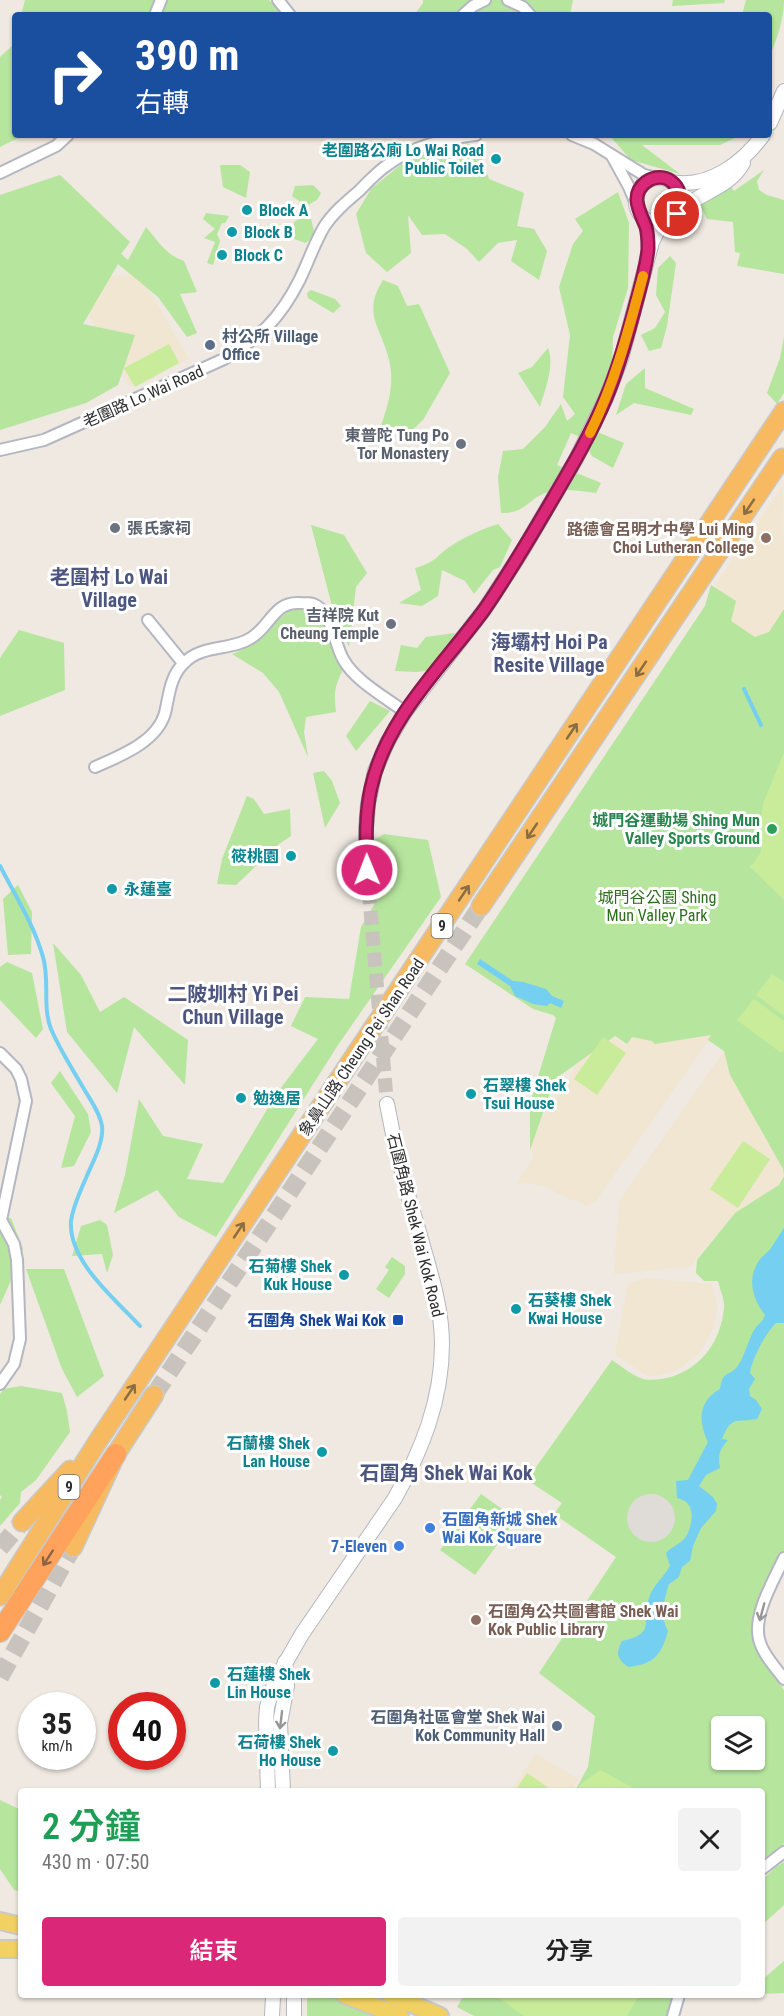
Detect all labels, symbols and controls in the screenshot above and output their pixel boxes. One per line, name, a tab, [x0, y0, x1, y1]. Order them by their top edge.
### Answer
text: 390 m	[135, 31, 240, 80]
icon: right	[36, 36, 114, 114]
text: 右轉	[135, 87, 189, 119]
place label: 老圍路公廁 Lo Wai Road Public Toilet	[322, 141, 484, 178]
marker: 老圍路公廁 Lo Wai Road Public Toilet	[489, 152, 503, 166]
pin	[651, 188, 702, 239]
icon: arrive	[660, 197, 693, 230]
place label: Block A	[259, 201, 309, 220]
marker: Block A	[240, 203, 254, 217]
place label: Block B	[244, 223, 293, 242]
marker: Block B	[225, 225, 239, 239]
place label: Block C	[234, 246, 283, 265]
marker: Block C	[215, 248, 229, 262]
place label: 村公所 Village Office	[222, 327, 319, 364]
marker: 村公所 Village Office	[203, 338, 217, 352]
street label: 老圍路 Lo Wai Road	[80, 361, 206, 432]
place label: 東普陀 Tung Po Tor Monastery	[345, 426, 449, 463]
marker: 東普陀 Tung Po Tor Monastery	[454, 437, 468, 451]
one-way arrow	[743, 498, 755, 514]
place label: 張氏家祠	[127, 519, 191, 538]
place label: 路德會呂明才中學 Lui Ming Choi Lutheran College	[567, 520, 754, 557]
marker: 張氏家祠	[108, 521, 122, 535]
marker: 路德會呂明才中學 Lui Ming Choi Lutheran College	[759, 531, 773, 545]
district label: 老圍村 Lo Wai Village	[50, 565, 168, 612]
place label: 吉祥院 Kut Cheung Temple	[280, 606, 379, 643]
marker: 吉祥院 Kut Cheung Temple	[384, 617, 398, 631]
district label: 海壩村 Hoi Pa Resite Village	[490, 630, 608, 677]
one-way arrow	[634, 660, 647, 677]
one-way arrow	[565, 722, 578, 739]
place label: 城門谷運動場 Shing Mun Valley Sports Ground	[592, 811, 760, 848]
one-way arrow	[526, 822, 538, 838]
marker: 城門谷運動場 Shing Mun Valley Sports Ground	[765, 822, 779, 836]
position arrow	[335, 838, 399, 902]
place label: 筱桃園	[231, 847, 279, 866]
marker: 筱桃園	[284, 849, 298, 863]
place label: 永蓮臺	[124, 880, 172, 899]
marker: 永蓮臺	[105, 882, 119, 896]
one-way arrow	[458, 885, 470, 902]
park label: 城門谷公園 Shing Mun Valley Park	[597, 888, 717, 925]
road number: 9	[432, 914, 452, 938]
street label: 象鼻山路 Cheung Pei Shan Road	[295, 955, 428, 1140]
district label: 二陂圳村 Yi Pei Chun Village	[168, 982, 298, 1029]
place label: 石翠樓 Shek Tsui House	[483, 1076, 567, 1113]
marker: 石翠樓 Shek Tsui House	[464, 1087, 478, 1101]
place label: 勉逸居	[253, 1089, 301, 1108]
marker: 勉逸居	[234, 1091, 248, 1105]
street label: 石圍角路 Shek Wai Kok Road	[383, 1131, 448, 1319]
one-way arrow	[232, 1221, 245, 1238]
place label: 石菊樓 Shek Kuk House	[248, 1257, 332, 1294]
marker: 石菊樓 Shek Kuk House	[337, 1268, 351, 1282]
place label: 石葵樓 Shek Kwai House	[528, 1291, 612, 1328]
marker: 石葵樓 Shek Kwai House	[509, 1302, 523, 1316]
place label: 石圍角 Shek Wai Kok	[248, 1311, 386, 1330]
marker: 石圍角 Shek Wai Kok	[391, 1313, 405, 1327]
one-way arrow	[124, 1384, 136, 1401]
place label: 石蘭樓 Shek Lan House	[226, 1434, 310, 1471]
marker: 石蘭樓 Shek Lan House	[315, 1445, 329, 1459]
district label: 石圍角 Shek Wai Kok	[359, 1461, 533, 1485]
road number: 9	[58, 1475, 80, 1499]
place label: 石圍角新城 Shek Wai Kok Square	[442, 1510, 558, 1547]
marker: 石圍角新城 Shek Wai Kok Square	[423, 1521, 437, 1535]
place label: 7-Eleven	[331, 1537, 387, 1556]
marker: 7-Eleven	[392, 1539, 406, 1553]
one-way arrow	[42, 1549, 54, 1566]
place label: 石圍角公共圖書館 Shek Wai Kok Public Library	[488, 1602, 679, 1639]
one-way arrow	[755, 1602, 767, 1621]
marker: 石圍角公共圖書館 Shek Wai Kok Public Library	[469, 1613, 483, 1627]
place label: 石蓮樓 Shek Lin House	[227, 1665, 311, 1702]
marker: 石蓮樓 Shek Lin House	[208, 1676, 222, 1690]
speed limit sign: 40	[108, 1692, 186, 1770]
text: 35	[42, 1706, 72, 1741]
place label: 石圍角社區會堂 Shek Wai Kok Community Hall	[371, 1708, 545, 1745]
one-way arrow	[275, 1709, 286, 1729]
map controls	[711, 1716, 765, 1770]
button: layers	[711, 1716, 765, 1770]
marker: 石圍角社區會堂 Shek Wai Kok Community Hall	[550, 1719, 564, 1733]
place label: 石荷樓 Shek Ho House	[237, 1733, 321, 1770]
text: km/h	[42, 1737, 72, 1755]
marker: 石荷樓 Shek Ho House	[326, 1744, 340, 1758]
text: 2 分鐘	[42, 1806, 140, 1848]
button: close	[678, 1808, 741, 1871]
text: 430 m · 07:50	[42, 1850, 149, 1874]
button: 結束	[42, 1917, 386, 1986]
button: 分享	[398, 1917, 741, 1986]

